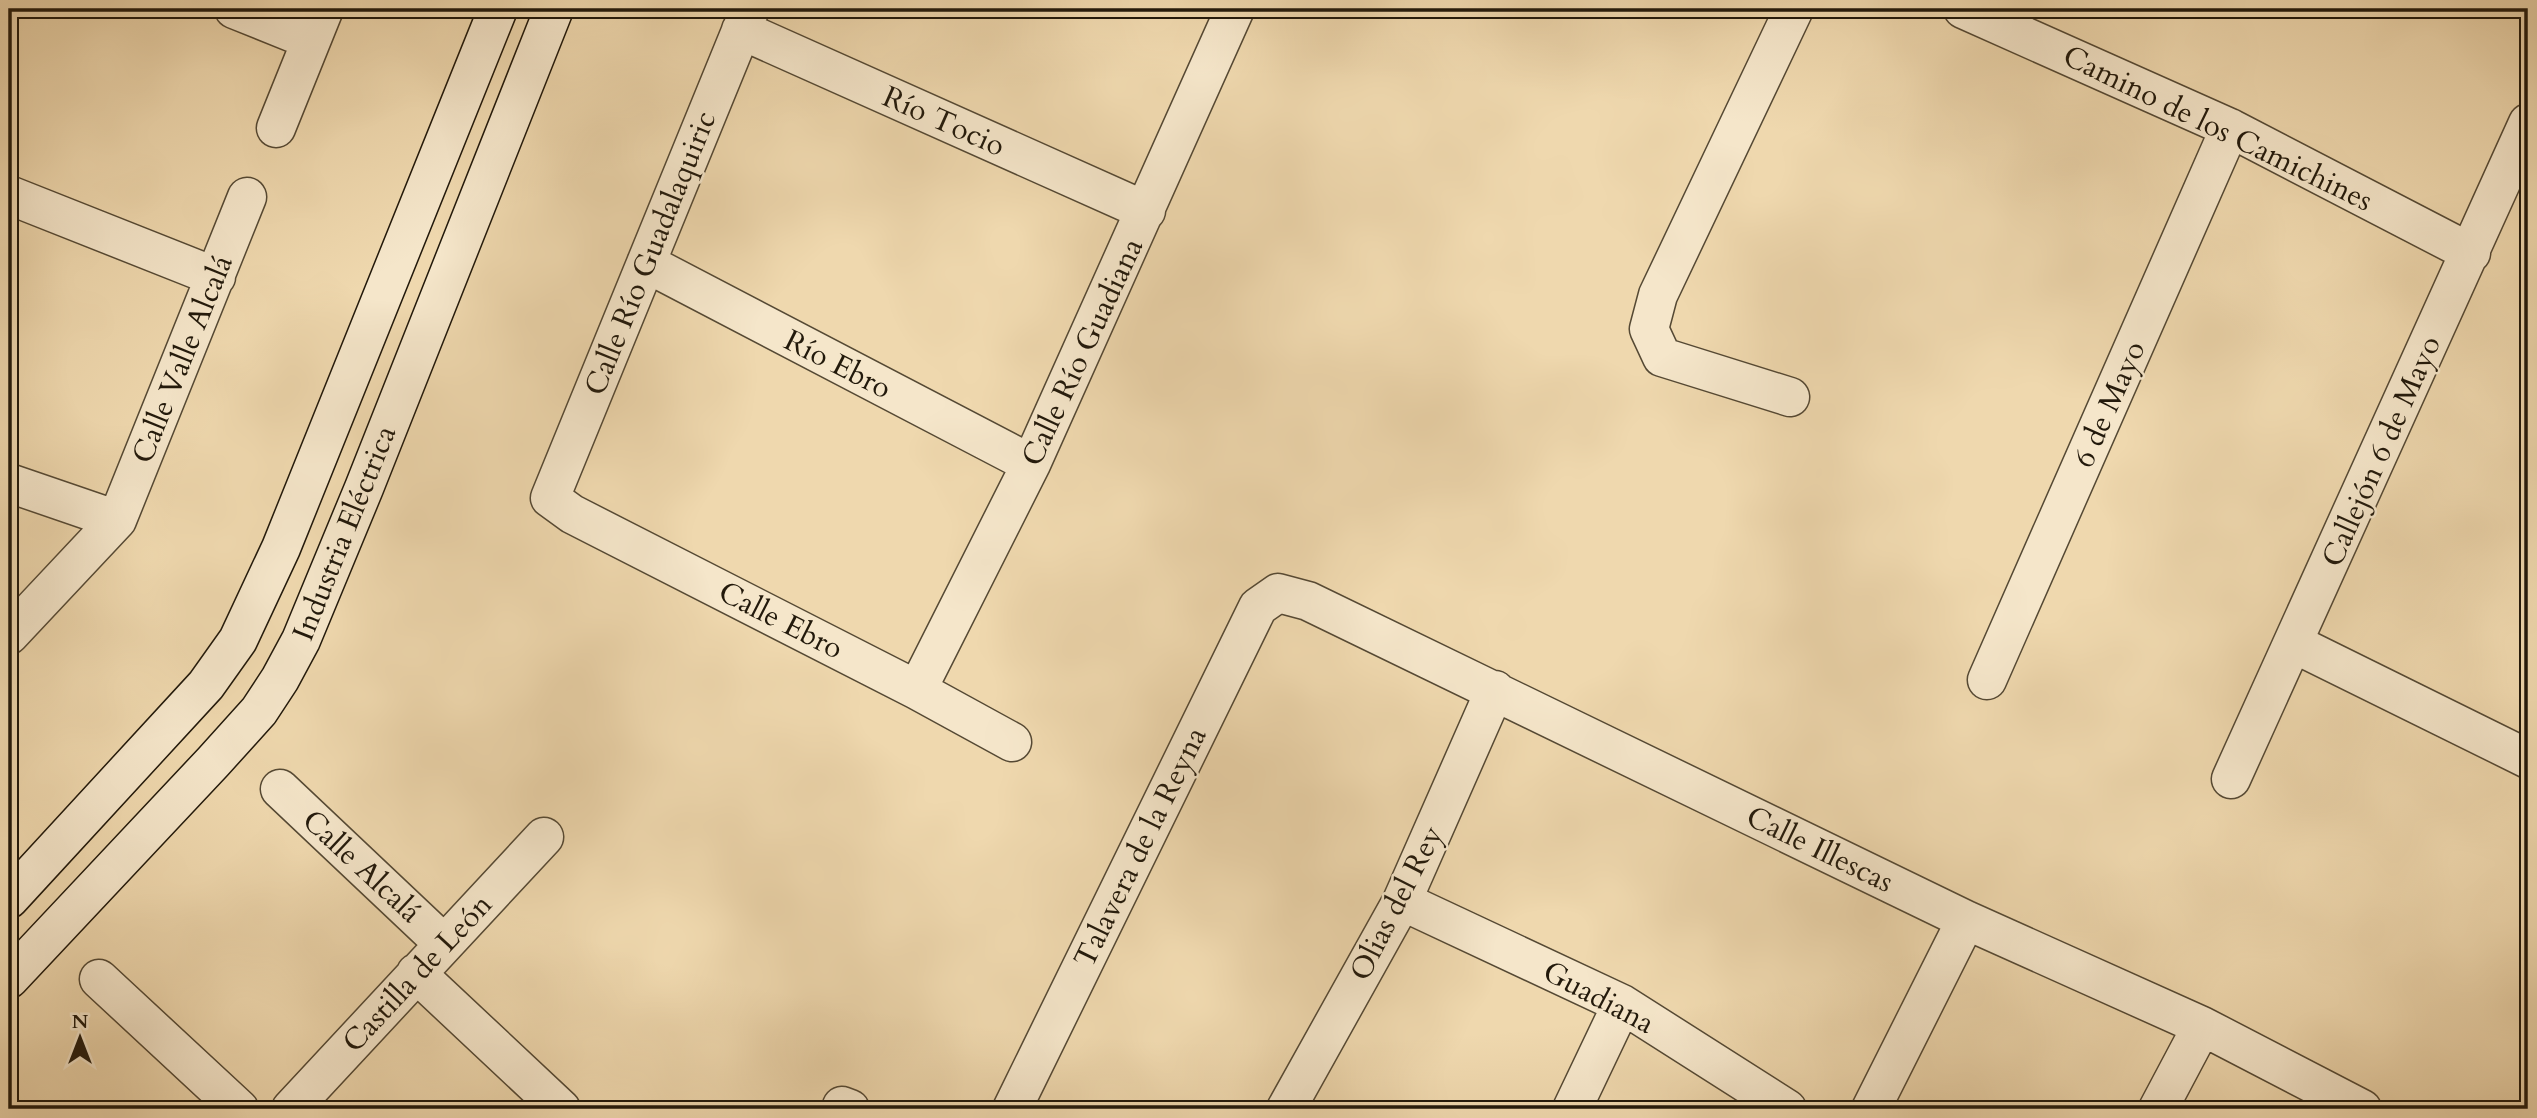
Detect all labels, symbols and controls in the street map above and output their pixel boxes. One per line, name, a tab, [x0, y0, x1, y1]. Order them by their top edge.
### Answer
street label: Camino de los Camichines	[2056, 36, 2379, 221]
street label: Río Tocio	[876, 76, 1012, 167]
street label: Calle Río Guadalaquiric	[575, 105, 726, 401]
street label: Calle Río Guadiana	[1012, 232, 1153, 473]
street label: Calle Valle Alcalá	[122, 249, 243, 469]
street label: Río Ebro	[777, 320, 898, 409]
street label: Callejón 6 de Mayo	[2312, 329, 2451, 573]
street label: 6 de Mayo	[2063, 334, 2156, 474]
street label: Industria Eléctrica	[283, 420, 406, 647]
street label: Calle Ebro	[711, 572, 850, 669]
street label: Talavera de la Reyna	[1064, 720, 1217, 974]
street label: Calle Illescas	[1739, 796, 1900, 903]
street label: Calle Alcalá	[293, 801, 430, 932]
street label: Olias del Rey	[1340, 819, 1453, 988]
street label: Castilla de León	[333, 885, 502, 1061]
street label: Guadiana	[1536, 951, 1662, 1044]
north arrow	[46, 1002, 116, 1072]
text: N	[72, 1009, 89, 1035]

